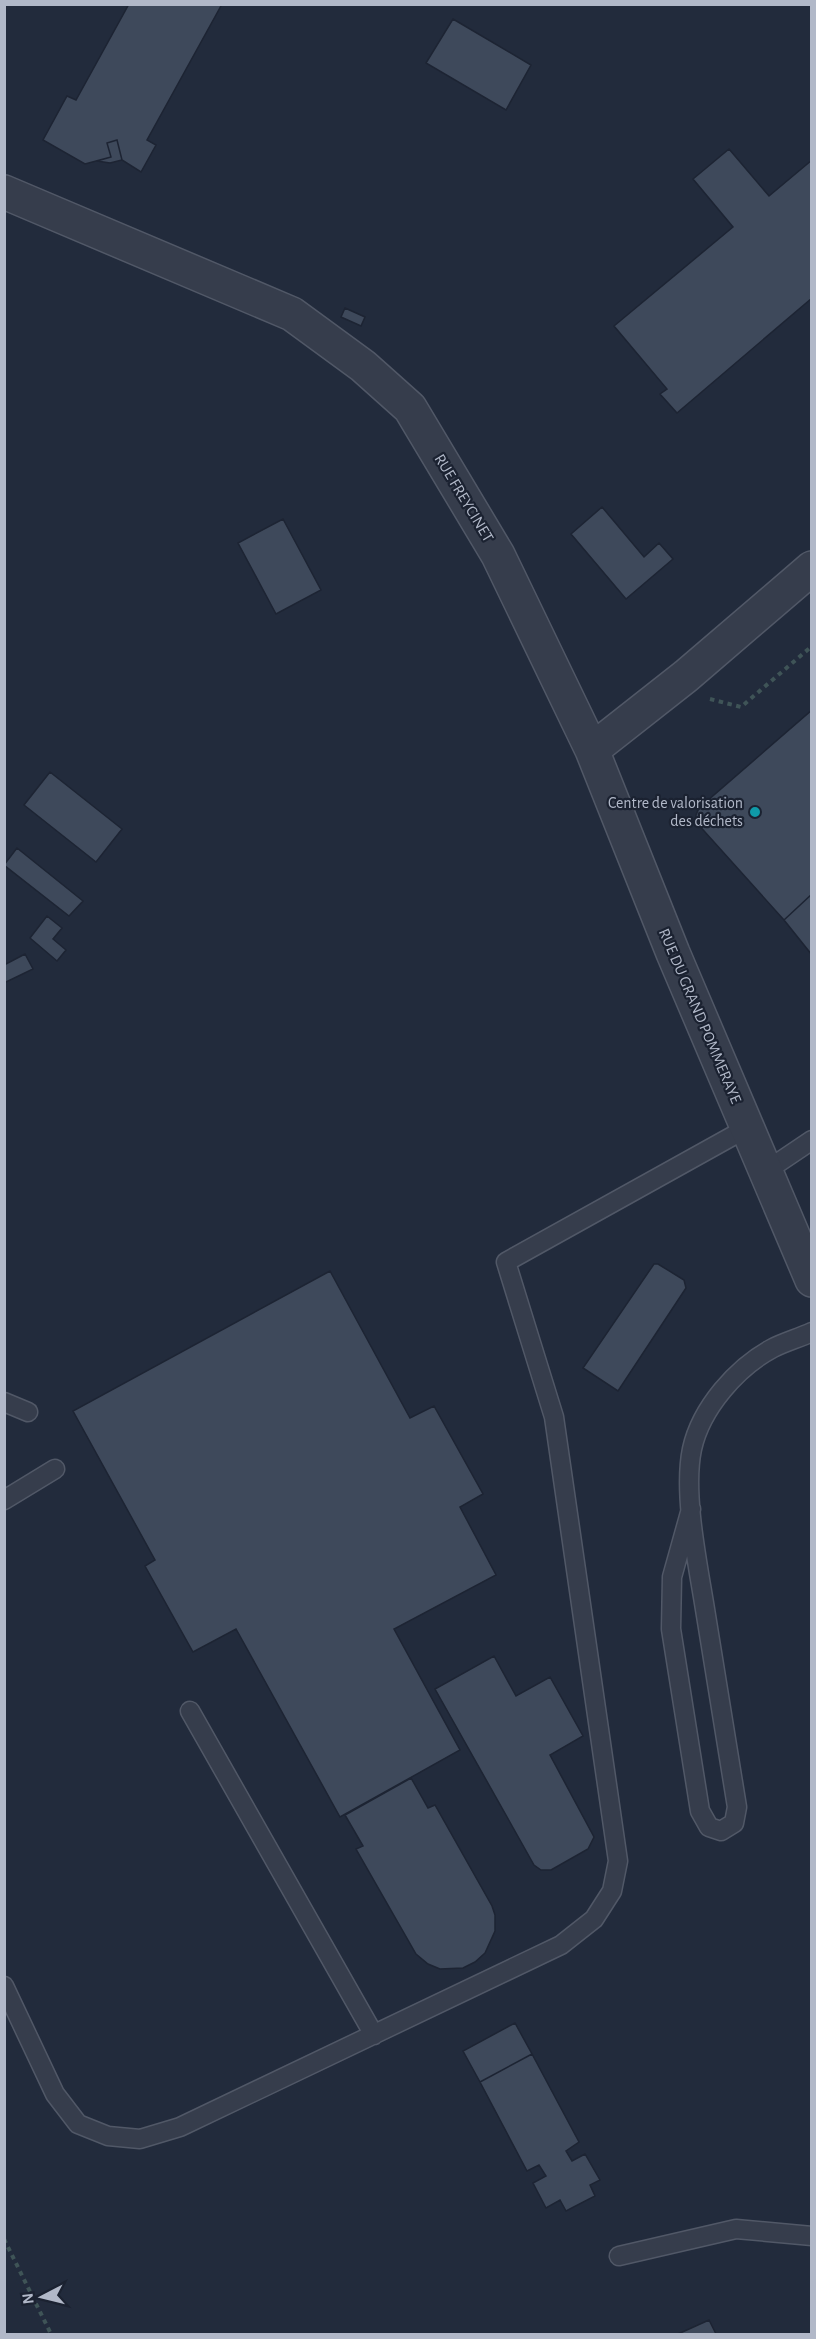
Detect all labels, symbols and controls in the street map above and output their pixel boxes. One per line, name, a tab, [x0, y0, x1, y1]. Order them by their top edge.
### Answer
street label: RUE FREYCINET	[432, 451, 497, 545]
place label: Centre de valorisation des déchets	[608, 795, 743, 829]
marker: Centre de valorisation des déchets	[748, 805, 762, 819]
street label: RUE DU GRAND POMMERAYE	[656, 926, 744, 1106]
north arrow	[12, 2267, 72, 2327]
text: N	[19, 2292, 37, 2305]

